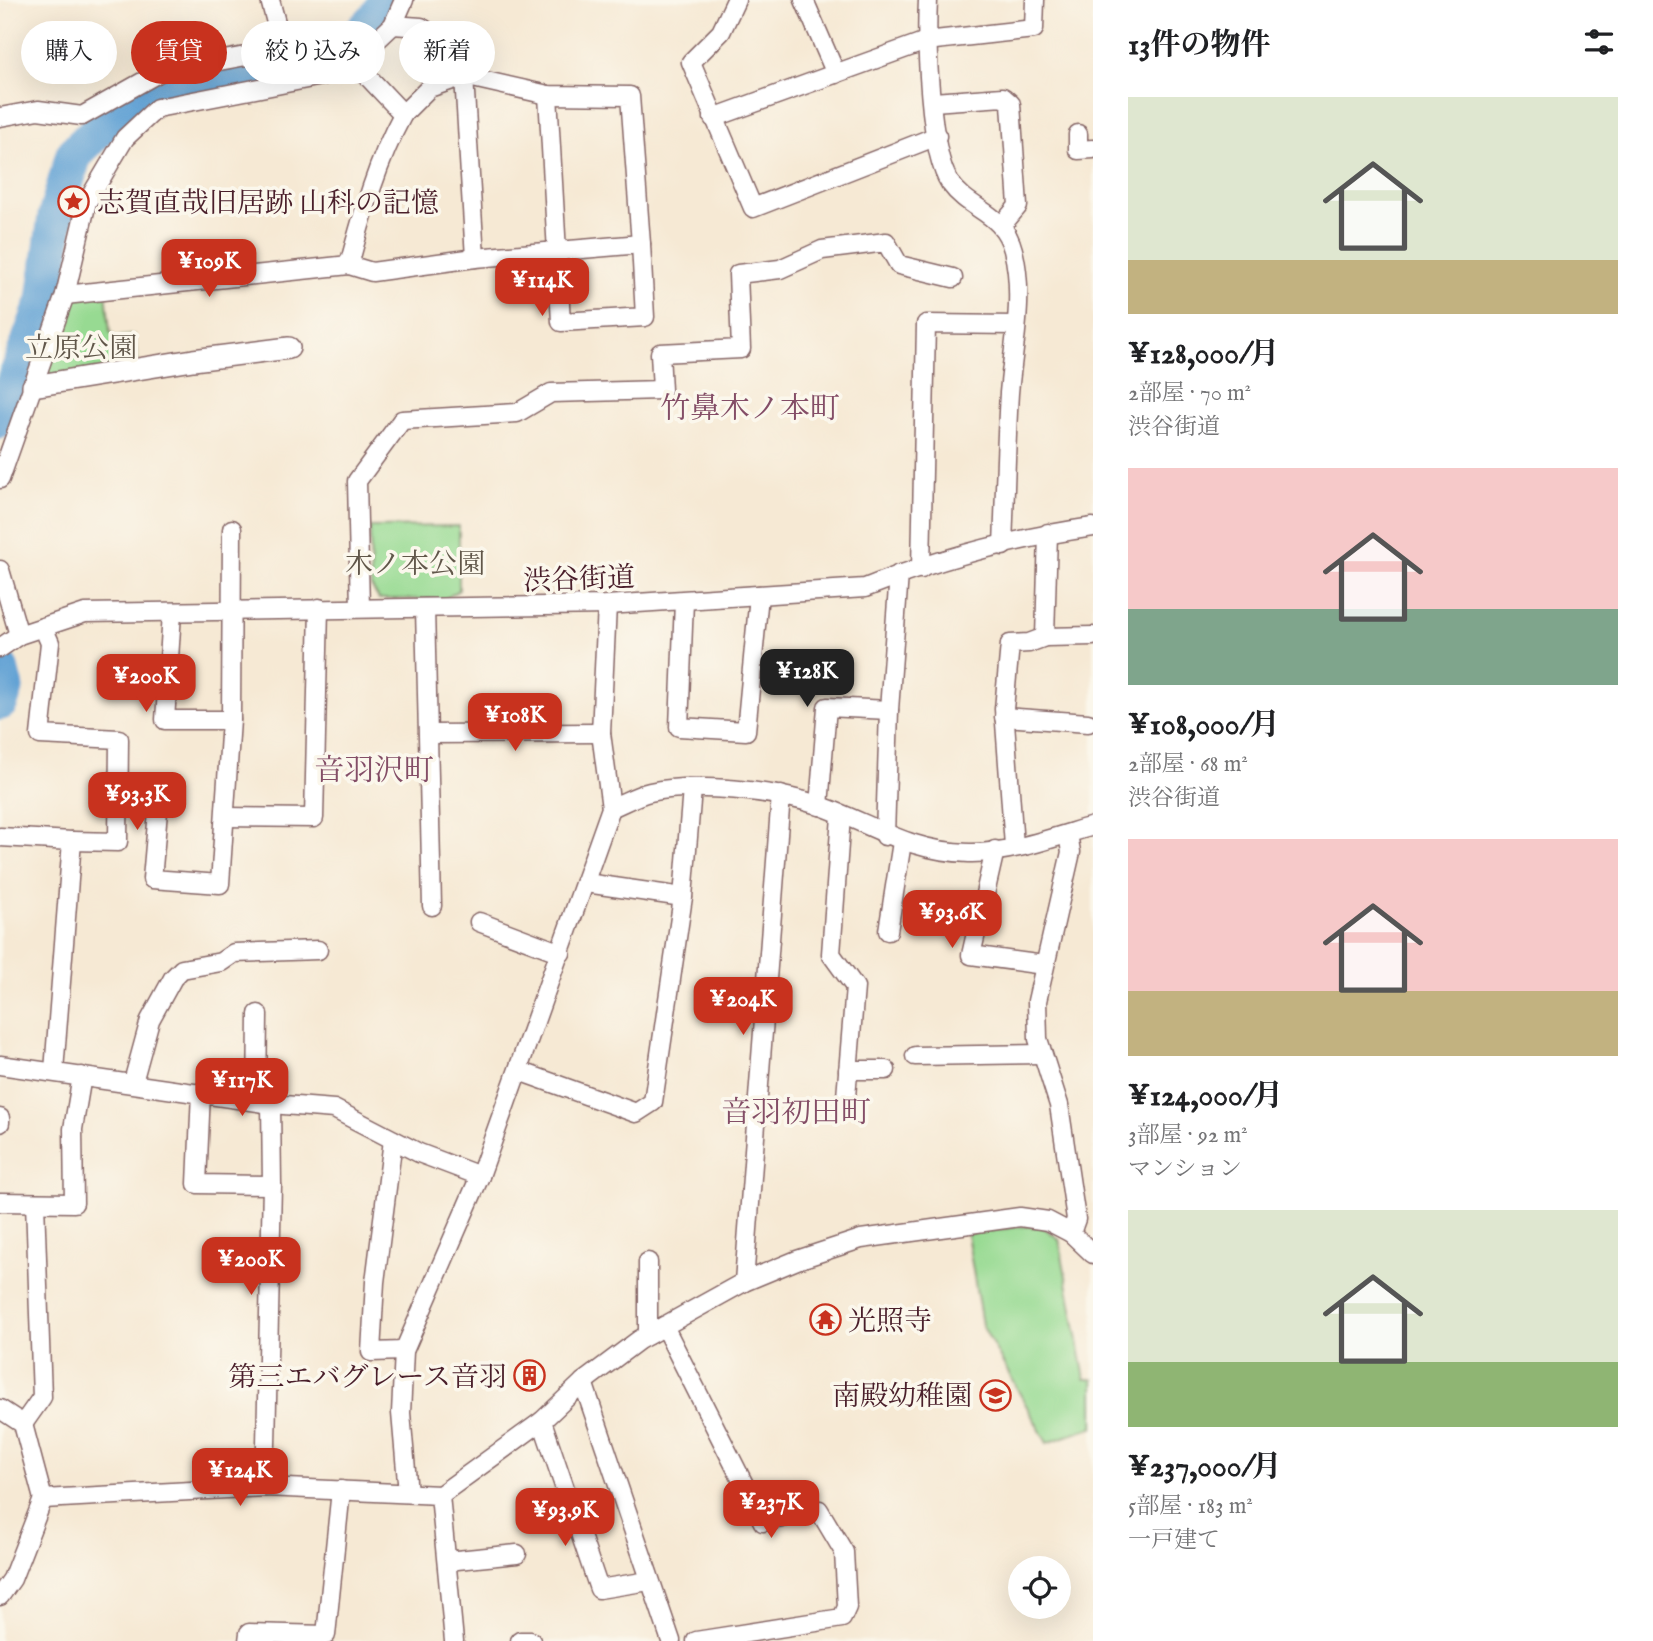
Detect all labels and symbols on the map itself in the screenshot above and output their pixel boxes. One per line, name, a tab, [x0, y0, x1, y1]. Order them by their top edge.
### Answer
place icon: 志賀直哉旧居跡 山科の記憶	[57, 185, 91, 219]
place label: 志賀直哉旧居跡 山科の記憶	[97, 187, 439, 222]
pin: ¥109K	[160, 240, 258, 299]
pin: ¥114K	[493, 258, 591, 318]
park label: 立原公園	[25, 332, 137, 367]
district label: 竹鼻木ノ本町	[660, 391, 840, 429]
park label: 木ノ本公園	[345, 548, 485, 583]
street label: 渋谷街道	[523, 561, 636, 600]
pin: ¥128K	[758, 650, 856, 709]
pin: ¥200K	[97, 654, 195, 714]
pin: ¥108K	[466, 694, 564, 753]
district label: 音羽沢町	[314, 753, 434, 791]
pin: ¥93.3K	[80, 772, 194, 832]
pin: ¥93.6K	[895, 890, 1009, 950]
pin: ¥204K	[694, 978, 792, 1037]
pin: ¥117K	[193, 1058, 291, 1118]
district label: 音羽初田町	[721, 1095, 871, 1133]
pin: ¥200K	[202, 1238, 300, 1297]
temple icon: 光照寺	[808, 1303, 842, 1337]
place label: 光照寺	[848, 1305, 932, 1340]
building icon: 第三エバグレース音羽	[513, 1359, 547, 1393]
place label: 第三エバグレース音羽	[228, 1361, 507, 1396]
school or university icon: 南殿幼稚園	[978, 1378, 1012, 1412]
place label: 南殿幼稚園	[832, 1380, 972, 1415]
pin: ¥124K	[191, 1448, 289, 1508]
pin: ¥237K	[722, 1480, 820, 1540]
pin: ¥93.9K	[508, 1488, 622, 1548]

